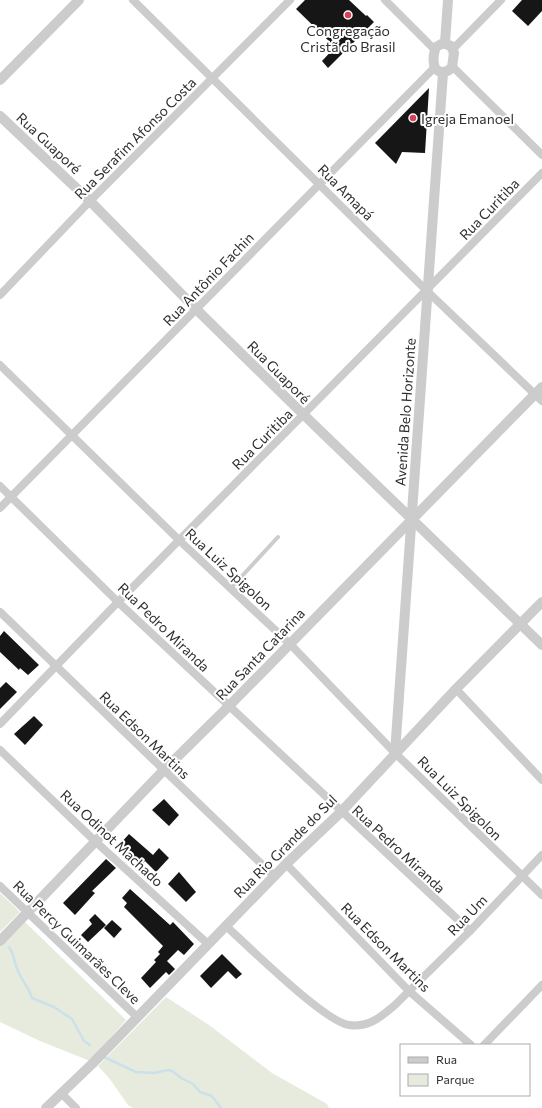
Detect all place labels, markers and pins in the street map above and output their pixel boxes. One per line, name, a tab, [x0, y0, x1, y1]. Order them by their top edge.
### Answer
marker: Congregação Cristã do Brasil	[343, 10, 353, 20]
place label: Congregação Cristã do Brasil	[300, 22, 396, 55]
place label: Igreja Emanoel	[421, 110, 514, 127]
marker: Igreja Emanoel	[408, 113, 418, 123]

